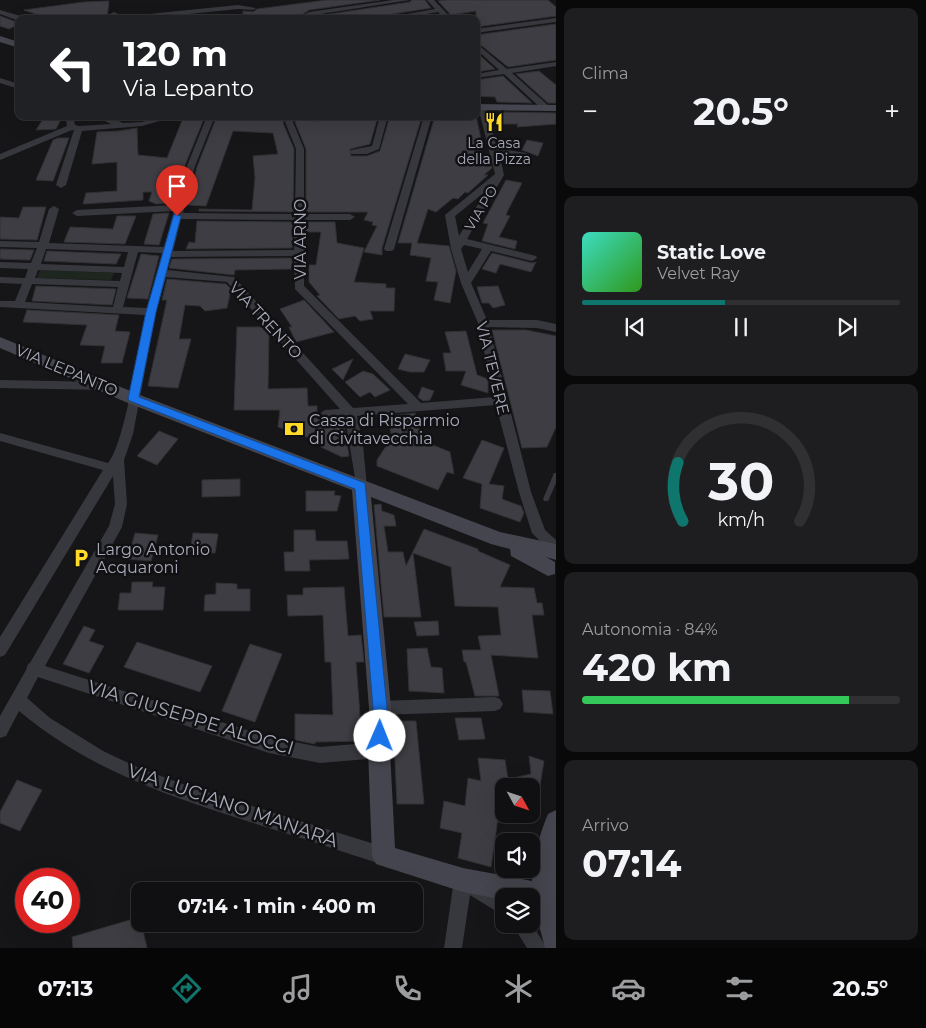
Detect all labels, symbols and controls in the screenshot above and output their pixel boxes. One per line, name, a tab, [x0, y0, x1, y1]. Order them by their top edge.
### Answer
text: 120 m	[123, 32, 228, 75]
icon: left	[40, 35, 105, 100]
text: Clima	[582, 64, 628, 83]
text: Via Lepanto	[123, 75, 254, 102]
text: 20.5°	[693, 88, 789, 135]
text: −	[582, 94, 598, 128]
text: +	[884, 94, 900, 128]
restaurant icon: La Casa della Pizza	[483, 111, 505, 133]
place label: La Casa della Pizza	[457, 134, 531, 168]
pin	[156, 165, 198, 216]
icon: arrive	[163, 172, 191, 200]
street label: VIA PO	[461, 182, 502, 234]
street label: VIA ARNO	[291, 199, 310, 279]
text: Static Love	[657, 241, 766, 264]
text: Velvet Ray	[657, 264, 739, 283]
street label: VIA TRENTO	[225, 278, 306, 363]
icon: previous	[621, 313, 649, 341]
icon: pause	[727, 313, 755, 341]
icon: next	[833, 313, 861, 341]
street label: VIA TEVERE	[472, 320, 513, 417]
street label: VIA LEPANTO	[13, 340, 121, 401]
place label: Cassa di Risparmio di Civitavecchia	[309, 411, 460, 448]
bank icon: Cassa di Risparmio di Civitavecchia	[283, 418, 305, 440]
text: 30	[707, 450, 774, 513]
text: km/h	[717, 509, 765, 530]
place label: Largo Antonio Acquaroni	[96, 540, 210, 577]
parking icon: Largo Antonio Acquaroni	[70, 547, 92, 569]
text: Autonomia · 84%	[582, 620, 718, 639]
text: 420 km	[582, 644, 732, 691]
street label: VIA GIUSEPPE ALOCCI	[85, 675, 297, 760]
position arrow	[353, 709, 405, 761]
street label: VIA LUCIANO MANARA	[125, 759, 341, 852]
north arrow	[495, 778, 540, 822]
map controls	[495, 778, 540, 933]
text: Arrivo	[582, 816, 629, 835]
button: sound	[495, 833, 540, 878]
text: 07:14	[582, 840, 682, 887]
speed limit sign: 40	[15, 868, 80, 933]
button: layers	[495, 888, 540, 933]
text: 07:14 · 1 min · 400 m	[178, 895, 376, 918]
icon: directions	[169, 971, 204, 1006]
icon: music	[280, 971, 315, 1006]
icon: phone	[390, 971, 425, 1006]
icon: climate	[501, 971, 536, 1006]
icon: car	[611, 971, 646, 1006]
icon: filters	[722, 971, 757, 1006]
text: 07:13	[38, 975, 93, 1002]
text: 20.5°	[833, 975, 888, 1002]

